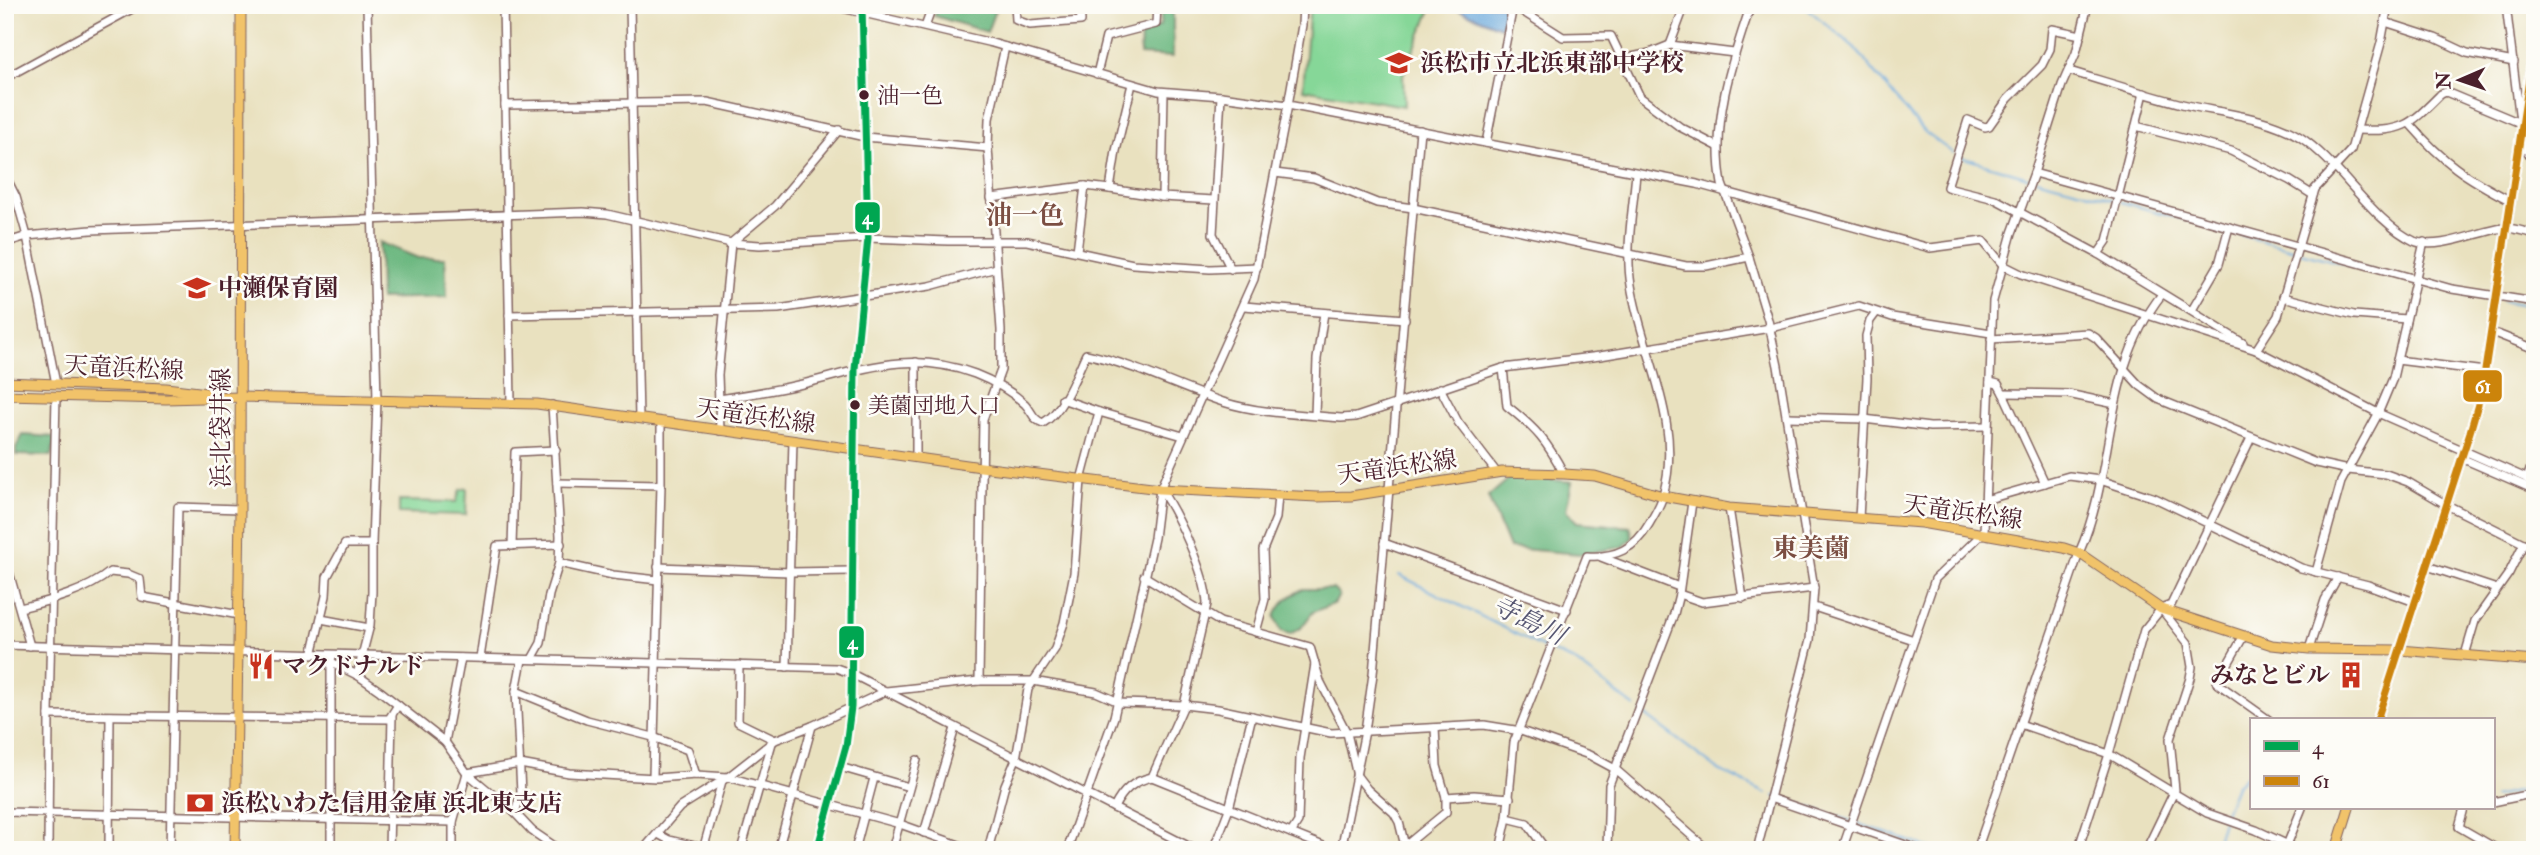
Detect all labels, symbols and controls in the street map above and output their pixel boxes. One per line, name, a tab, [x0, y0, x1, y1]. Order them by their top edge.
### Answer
north arrow	[2424, 46, 2494, 116]
school or university icon: 浜松市立北浜東部中学校	[1384, 48, 1414, 78]
place label: 浜松市立北浜東部中学校	[1420, 48, 1684, 79]
text: N	[2432, 71, 2456, 90]
place label: 油一色	[877, 82, 943, 110]
marker: 油一色	[857, 88, 871, 102]
district label: 油一色	[986, 200, 1064, 232]
line badge: 4	[854, 201, 881, 234]
text: 4	[861, 206, 874, 230]
school or university icon: 中瀬保育園	[182, 273, 212, 303]
place label: 中瀬保育園	[218, 273, 338, 304]
street label: 天竜浜松線	[63, 350, 185, 387]
street label: 浜北袋井線	[206, 368, 237, 488]
line badge: 61	[2462, 369, 2503, 403]
text: 61	[2475, 375, 2491, 399]
place label: 美薗団地入口	[868, 392, 1000, 420]
street label: 天竜浜松線	[694, 393, 818, 440]
marker: 美薗団地入口	[848, 398, 862, 412]
street label: 天竜浜松線	[1335, 444, 1459, 491]
street label: 天竜浜松線	[1901, 489, 2025, 536]
district label: 東美薗	[1772, 533, 1850, 565]
water label: 寺島川	[1486, 589, 1573, 654]
line badge: 4	[838, 625, 865, 659]
text: 4	[846, 631, 859, 655]
restaurant icon: マクドナルド	[246, 651, 276, 681]
place label: マクドナルド	[282, 651, 425, 682]
place label: みなとビル	[2210, 660, 2330, 691]
building icon: みなとビル	[2336, 660, 2366, 690]
legend	[2250, 718, 2494, 810]
text: 4	[2312, 734, 2325, 761]
text: 61	[2312, 768, 2330, 795]
bank icon: 浜松いわた信用金庫 浜北東支店	[185, 788, 215, 818]
place label: 浜松いわた信用金庫 浜北東支店	[221, 788, 562, 819]

